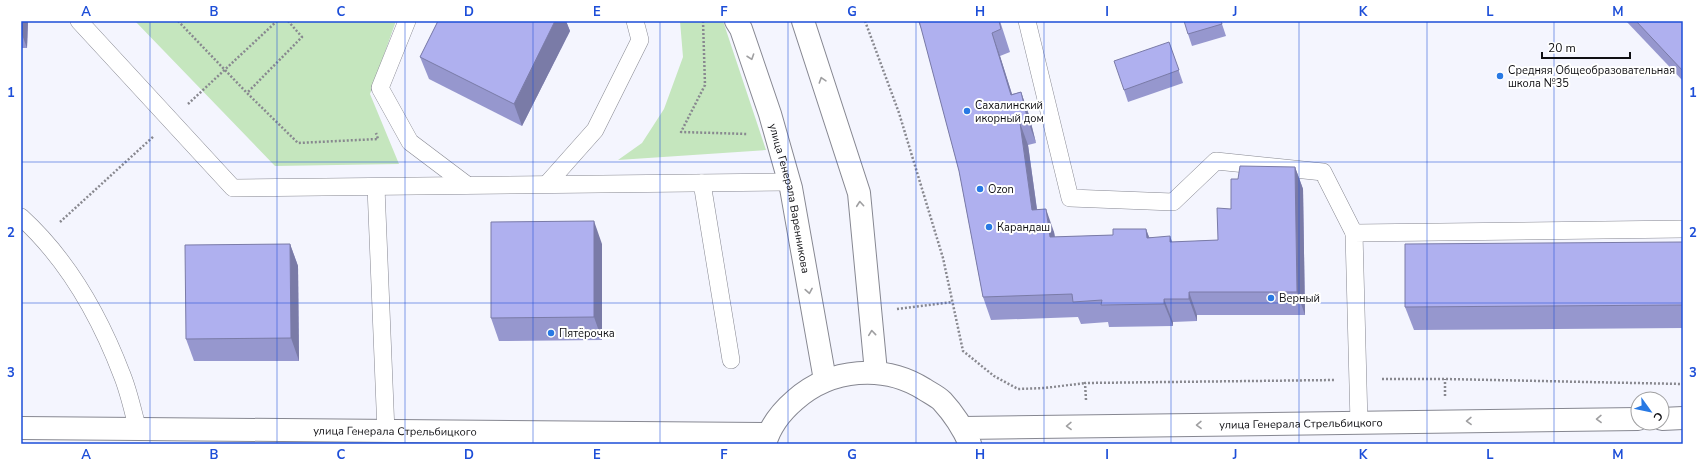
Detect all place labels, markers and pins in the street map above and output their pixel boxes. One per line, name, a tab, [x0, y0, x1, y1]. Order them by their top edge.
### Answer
place label: Средняя Общеобразовательная школа №35	[1508, 63, 1675, 91]
marker: Средняя Общеобразовательная школа №35	[1495, 71, 1505, 81]
place label: Сахалинский икорный дом	[975, 98, 1044, 126]
marker: Сахалинский икорный дом	[962, 106, 972, 116]
place label: Ozon	[988, 182, 1014, 197]
marker: Ozon	[975, 184, 985, 194]
place label: Карандаш	[997, 220, 1050, 235]
marker: Карандаш	[984, 222, 994, 232]
place label: Верный	[1279, 291, 1320, 306]
marker: Верный	[1266, 293, 1276, 303]
place label: Пятёрочка	[559, 326, 615, 341]
marker: Пятёрочка	[546, 328, 556, 338]

